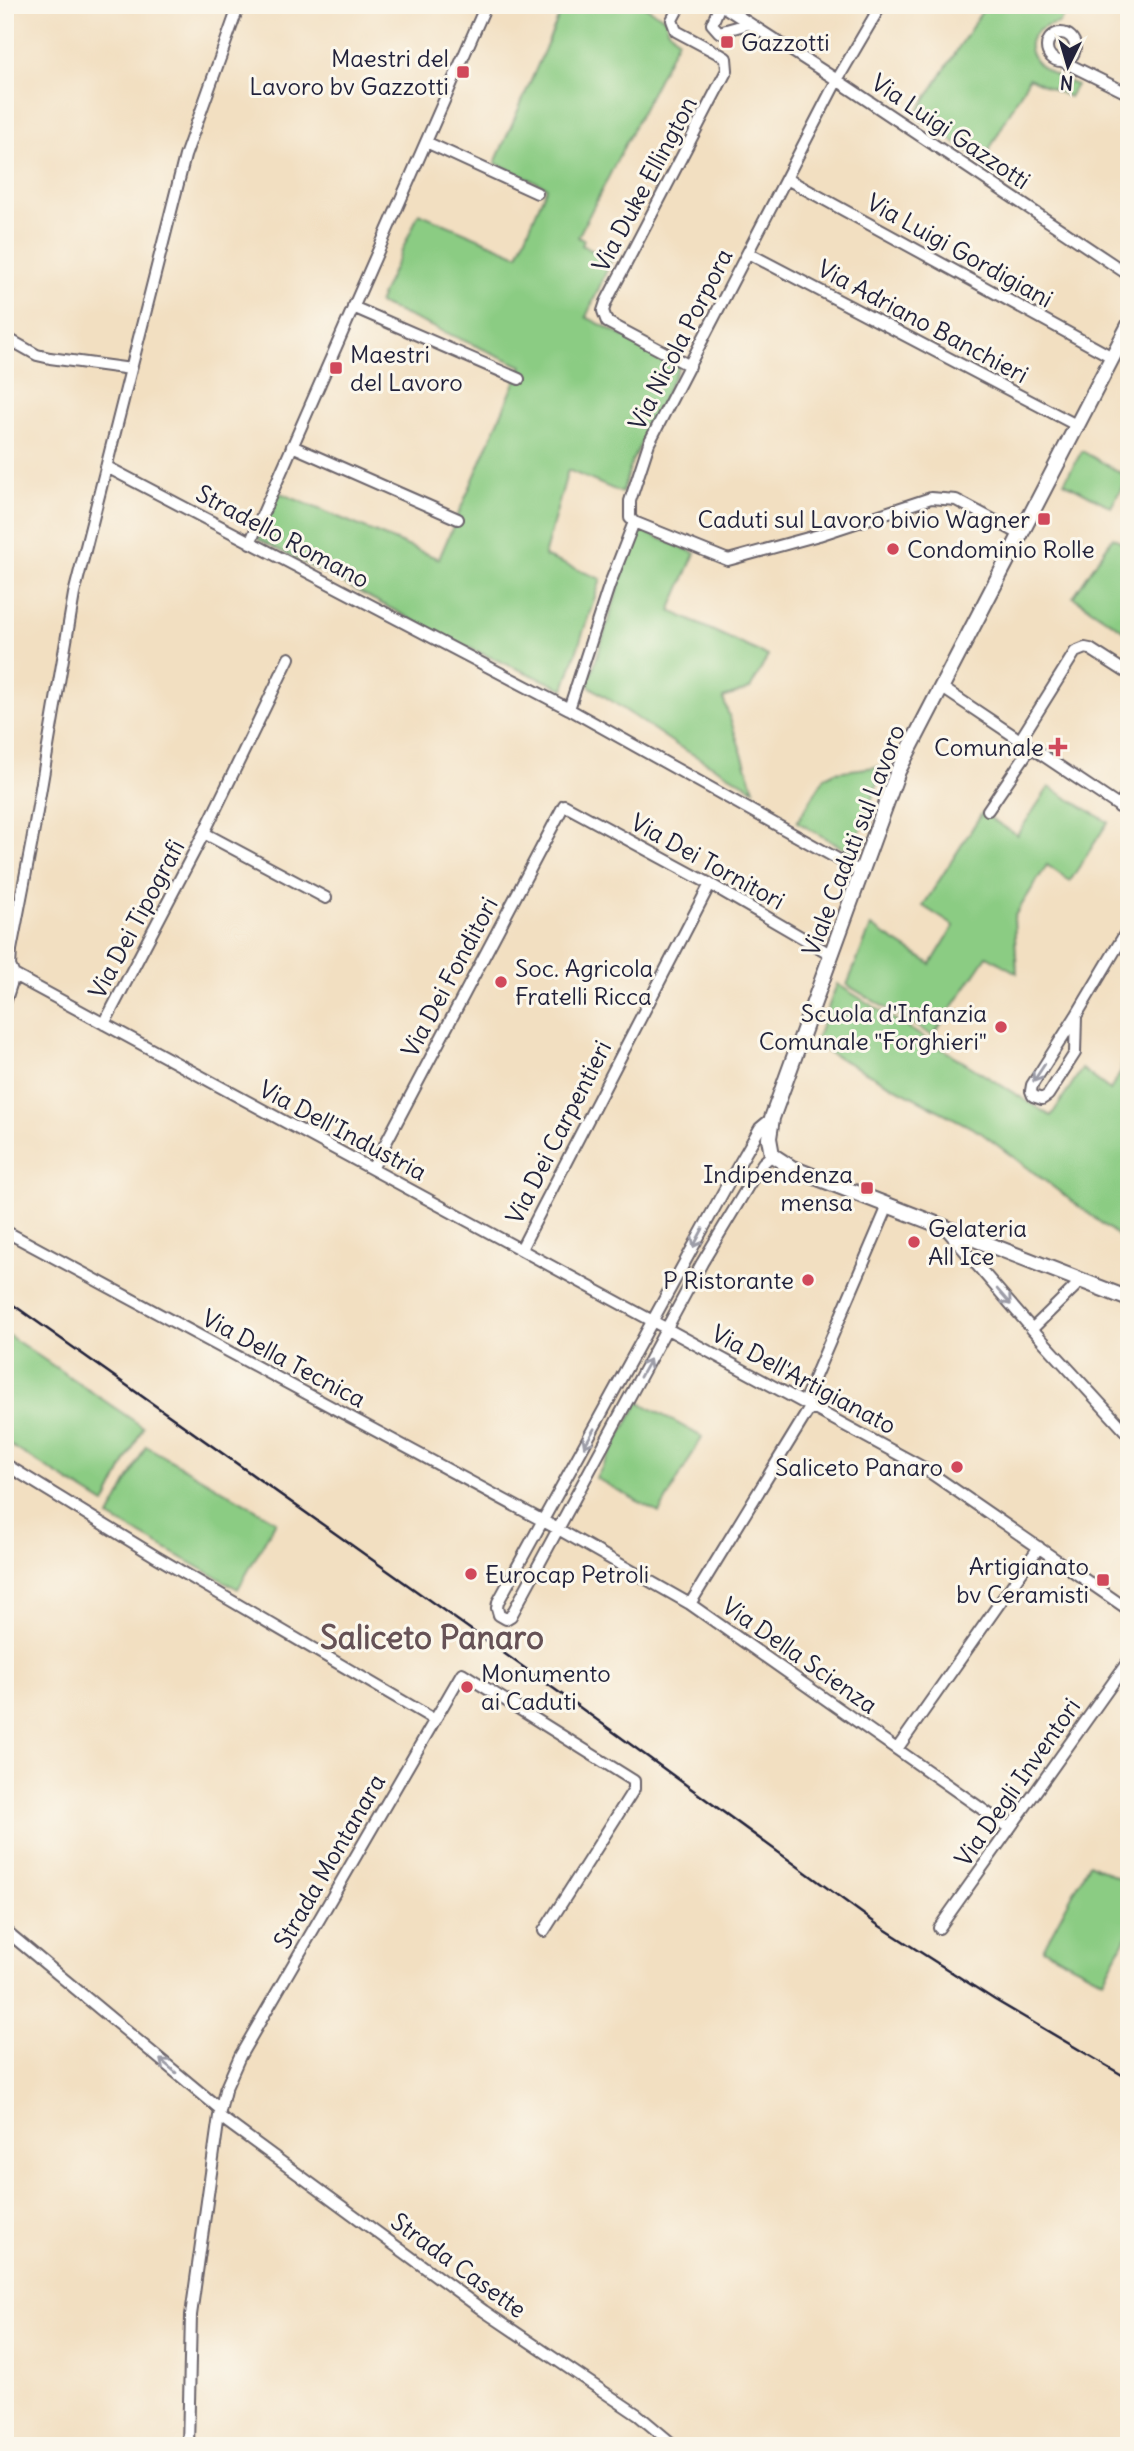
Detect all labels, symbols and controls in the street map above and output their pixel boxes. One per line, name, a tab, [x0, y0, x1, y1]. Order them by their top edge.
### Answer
place label: Gazzotti	[741, 27, 830, 57]
north arrow	[1032, 32, 1102, 102]
marker: Gazzotti	[719, 34, 735, 50]
place label: Maestri del Lavoro bv Gazzotti	[249, 43, 449, 101]
marker: Maestri del Lavoro bv Gazzotti	[455, 64, 471, 80]
street label: Via Luigi Gazzotti	[866, 67, 1036, 195]
text: N	[1059, 70, 1074, 95]
street label: Via Duke Ellington	[585, 91, 703, 277]
street label: Via Luigi Gordigiani	[862, 186, 1058, 314]
street label: Via Nicola Porpora	[621, 243, 739, 435]
street label: Via Adriano Banchieri	[813, 253, 1033, 389]
place label: Maestri del Lavoro	[350, 339, 463, 397]
marker: Maestri del Lavoro	[328, 360, 344, 376]
street label: Stradello Romano	[191, 478, 375, 594]
place label: Caduti sul Lavoro bivio Wagner	[697, 504, 1030, 534]
marker: Caduti sul Lavoro bivio Wagner	[1036, 511, 1052, 527]
place label: Condominio Rolle	[907, 534, 1095, 564]
marker: Condominio Rolle	[885, 541, 901, 557]
street label: Viale Caduti sul Lavoro	[795, 720, 911, 960]
place label: Comunale	[934, 732, 1044, 762]
marker: Comunale	[1050, 739, 1066, 755]
street label: Via Dei Tornitori	[626, 806, 790, 916]
street label: Via Dei Tipografi	[81, 834, 191, 1004]
street label: Via Dei Fonditori	[394, 892, 504, 1062]
place label: Soc. Agricola Fratelli Ricca	[515, 953, 653, 1011]
marker: Soc. Agricola Fratelli Ricca	[493, 974, 509, 990]
place label: Scuola d'Infanzia Comunale "Forghieri"	[759, 998, 987, 1056]
marker: Scuola d'Infanzia Comunale "Forghieri"	[993, 1019, 1009, 1035]
street label: Via Dei Carpentieri	[499, 1035, 617, 1229]
one-way arrow	[1032, 1063, 1047, 1082]
street label: Via Dell'Industria	[254, 1073, 432, 1187]
place label: Indipendenza mensa	[703, 1159, 853, 1217]
marker: Indipendenza mensa	[859, 1180, 875, 1196]
place label: Gelateria All Ice	[928, 1213, 1027, 1271]
one-way arrow	[691, 1227, 705, 1248]
marker: Gelateria All Ice	[906, 1234, 922, 1250]
place label: P Ristorante	[663, 1265, 794, 1295]
marker: P Ristorante	[800, 1272, 816, 1288]
one-way arrow	[996, 1287, 1012, 1305]
street label: Via Della Tecnica	[197, 1302, 371, 1414]
street label: Via Dell'Artigianato	[707, 1318, 901, 1440]
one-way arrow	[639, 1358, 653, 1378]
one-way arrow	[582, 1427, 596, 1447]
place label: Saliceto Panaro	[775, 1452, 943, 1482]
marker: Saliceto Panaro	[949, 1459, 965, 1475]
place label: Artigianato bv Ceramisti	[956, 1551, 1089, 1609]
place label: Eurocap Petroli	[485, 1559, 649, 1589]
marker: Eurocap Petroli	[463, 1566, 479, 1582]
marker: Artigianato bv Ceramisti	[1095, 1572, 1111, 1588]
street label: Via Della Scienza	[717, 1590, 883, 1720]
district label: Saliceto Panaro	[320, 1617, 544, 1658]
place label: Monumento ai Caduti	[481, 1658, 611, 1716]
marker: Monumento ai Caduti	[459, 1679, 475, 1695]
street label: Via Degli Inventori	[948, 1692, 1086, 1872]
street label: Strada Montanara	[267, 1768, 391, 1954]
one-way arrow	[159, 2058, 177, 2074]
street label: Strada Casette	[386, 2206, 532, 2324]

